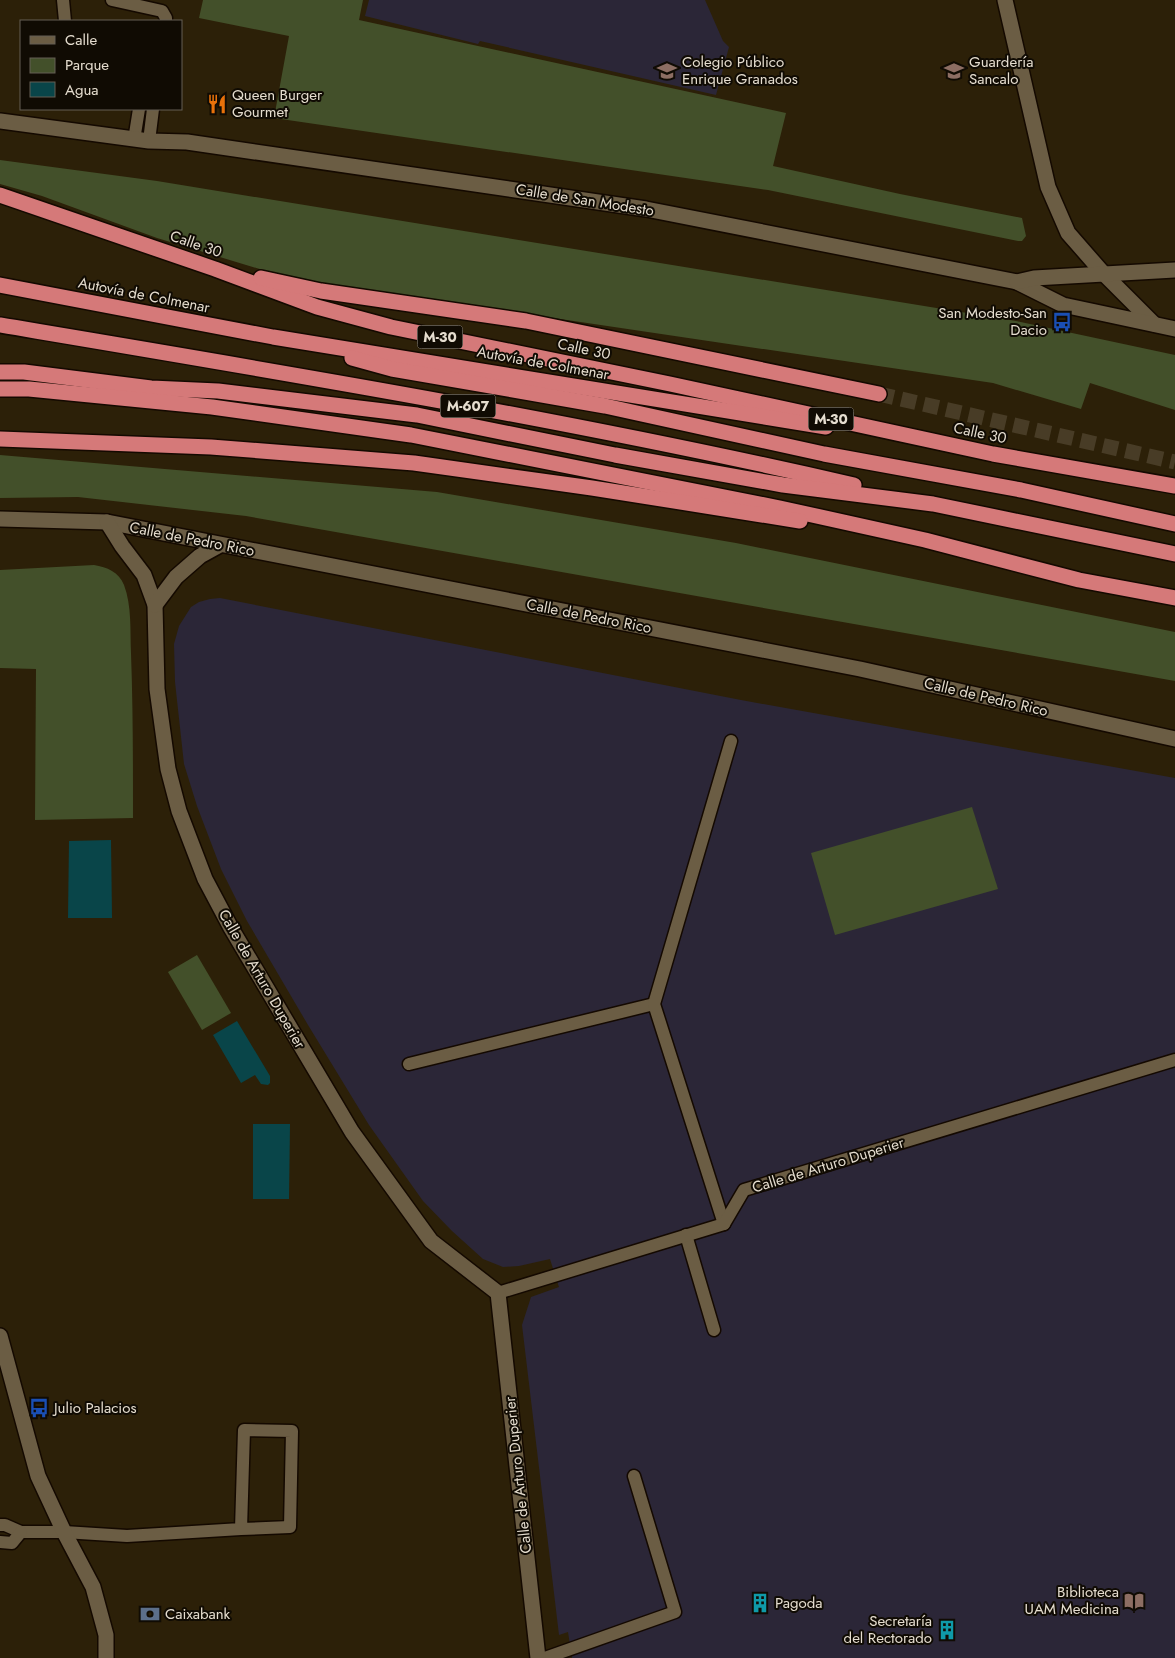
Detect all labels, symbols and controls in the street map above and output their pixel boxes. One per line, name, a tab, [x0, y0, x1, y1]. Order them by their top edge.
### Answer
legend	[20, 20, 182, 110]
text: Calle	[65, 29, 97, 51]
place label: Colegio Público Enrique Granados	[682, 51, 798, 90]
place label: Guardería Sancalo	[969, 51, 1033, 90]
text: Parque	[65, 54, 109, 76]
school or university icon: Colegio Público Enrique Granados	[656, 60, 678, 82]
school or university icon: Guardería Sancalo	[943, 60, 965, 82]
text: Agua	[65, 79, 99, 101]
place label: Queen Burger Gourmet	[232, 84, 323, 123]
restaurant icon: Queen Burger Gourmet	[206, 93, 228, 115]
street label: Calle de San Modesto	[514, 178, 656, 222]
street label: Calle 30	[167, 225, 225, 263]
street label: Autovía de Colmenar	[76, 271, 213, 319]
place label: San Modesto-San Dacio	[938, 302, 1047, 341]
bus stop icon: San Modesto-San Dacio	[1051, 311, 1073, 333]
road number: M-30	[418, 326, 462, 348]
street label: Calle 30	[555, 333, 613, 365]
street label: Autovía de Colmenar	[475, 341, 612, 386]
road number: M-607	[440, 394, 496, 418]
road number: M-30	[808, 408, 854, 430]
street label: Calle 30	[951, 417, 1009, 449]
street label: Calle de Pedro Rico	[128, 516, 256, 562]
street label: Calle de Pedro Rico	[525, 593, 653, 639]
street label: Calle de Pedro Rico	[922, 672, 1050, 722]
street label: Calle de Arturo Duperier	[213, 905, 311, 1054]
street label: Calle de Arturo Duperier	[749, 1131, 907, 1199]
street label: Calle de Arturo Duperier	[499, 1395, 537, 1555]
bus stop icon: Julio Palacios	[28, 1397, 50, 1419]
place label: Julio Palacios	[52, 1397, 136, 1419]
place label: Biblioteca UAM Medicina	[1025, 1581, 1119, 1620]
library icon: Biblioteca UAM Medicina	[1123, 1590, 1145, 1612]
building icon: Pagoda	[749, 1592, 771, 1614]
place label: Pagoda	[775, 1592, 823, 1614]
bank icon: Caixabank	[139, 1603, 161, 1625]
place label: Caixabank	[165, 1603, 231, 1625]
place label: Secretaría del Rectorado	[844, 1610, 932, 1649]
building icon: Secretaría del Rectorado	[936, 1619, 958, 1641]

